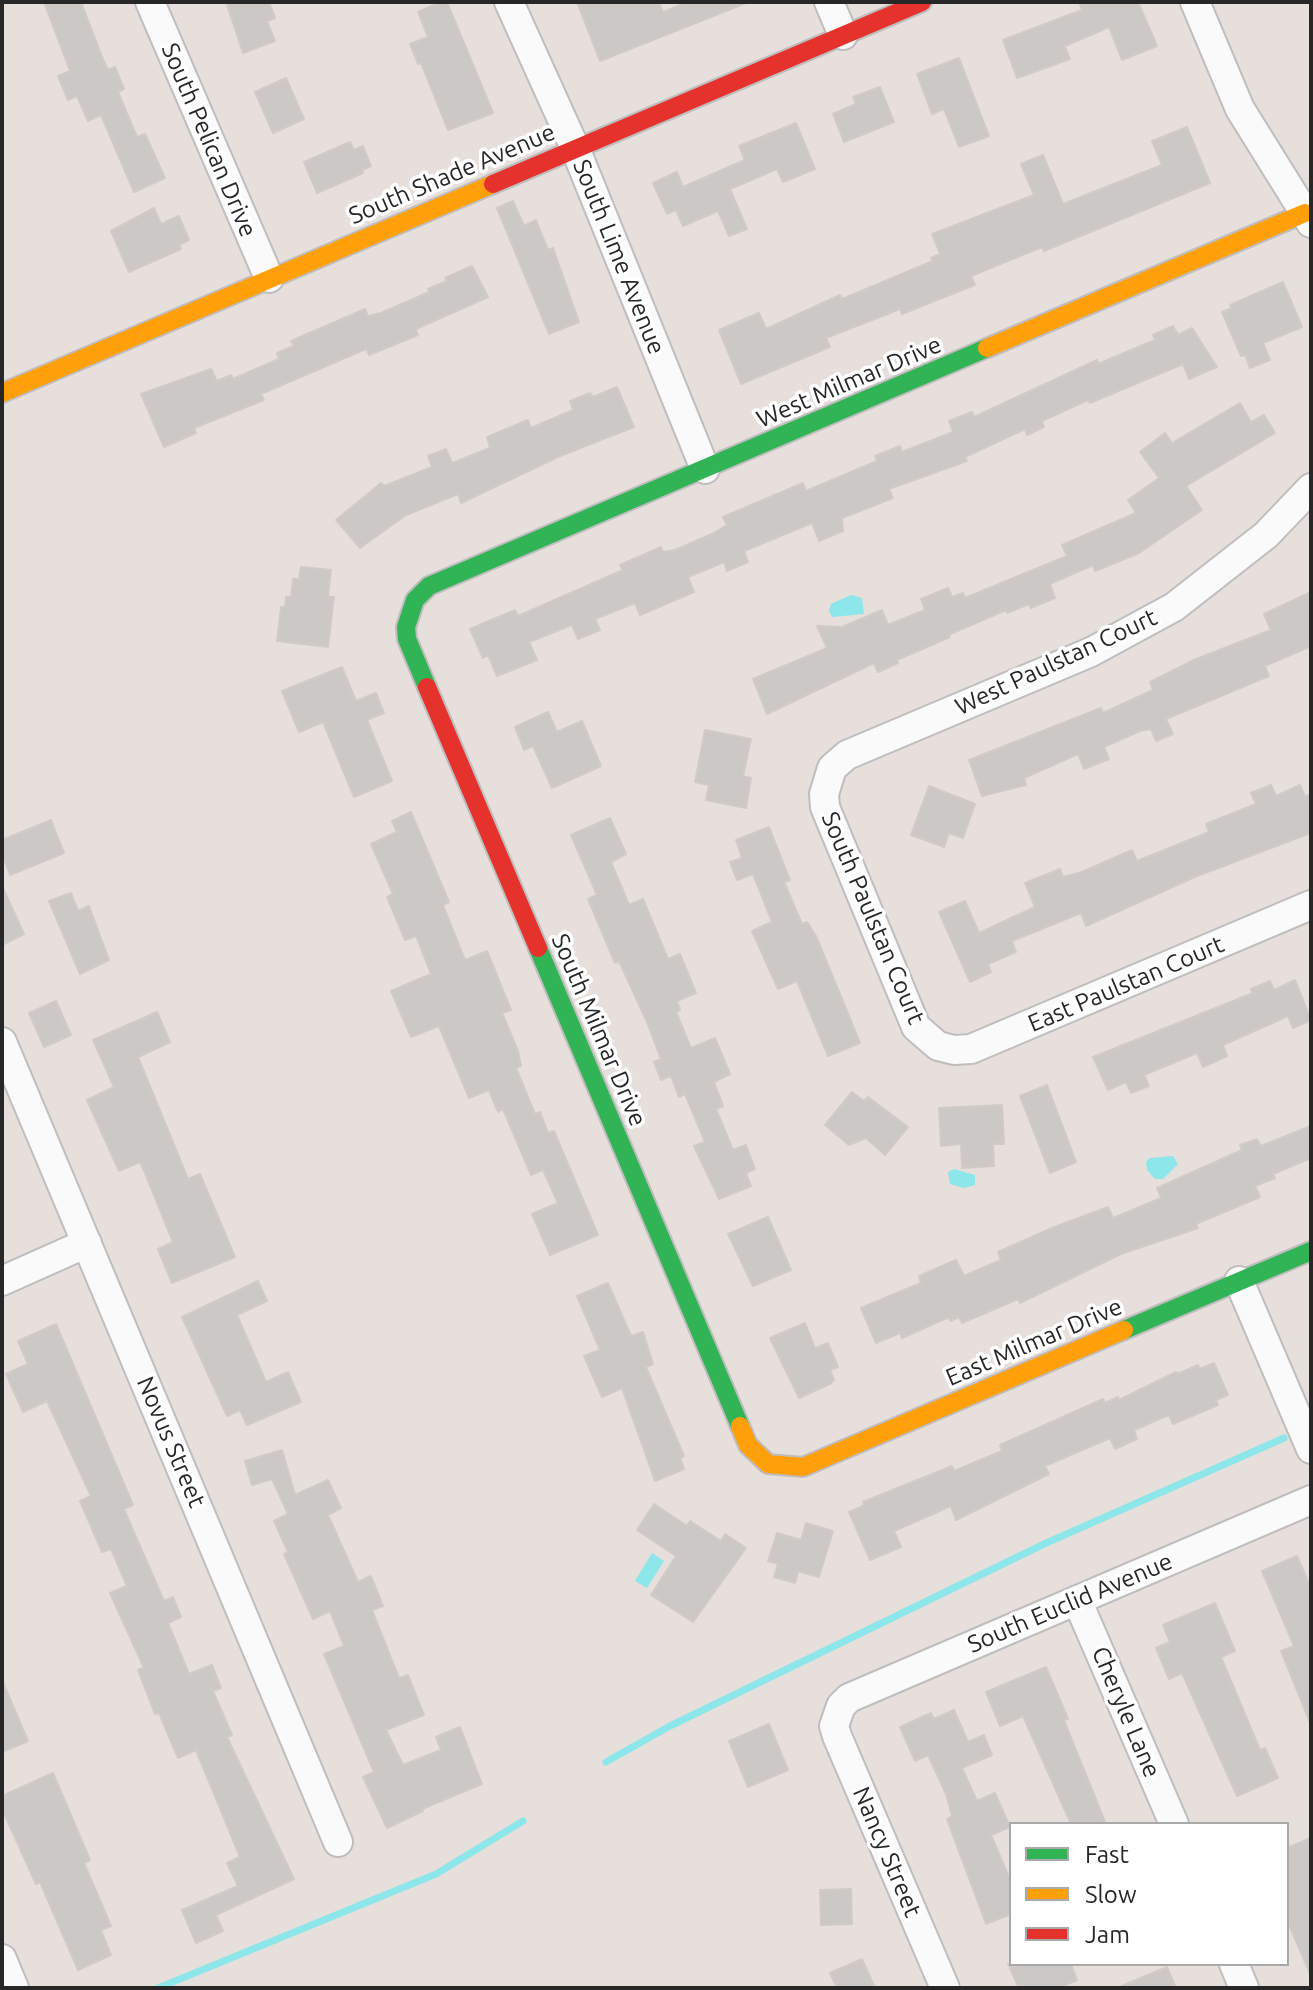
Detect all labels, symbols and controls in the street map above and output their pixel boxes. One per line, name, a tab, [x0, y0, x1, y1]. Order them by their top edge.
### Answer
street label: South Pelican Drive	[155, 39, 263, 241]
street label: South Shade Avenue	[345, 118, 559, 230]
street label: South Lime Avenue	[567, 155, 671, 359]
street label: West Milmar Drive	[752, 330, 946, 434]
street label: West Paulstan Court	[951, 603, 1161, 721]
street label: South Paulstan Court	[815, 808, 931, 1028]
street label: South Milmar Drive	[545, 929, 653, 1131]
street label: East Paulstan Court	[1024, 930, 1228, 1038]
street label: East Milmar Drive	[942, 1292, 1126, 1392]
street label: Novus Street	[130, 1372, 212, 1512]
street label: South Euclid Avenue	[963, 1547, 1177, 1659]
street label: Cheryle Lane	[1086, 1642, 1166, 1782]
street label: Nancy Street	[847, 1783, 927, 1921]
legend	[1009, 1822, 1289, 1966]
text: Fast	[1085, 1841, 1129, 1868]
text: Slow	[1085, 1881, 1137, 1908]
text: Jam	[1085, 1921, 1130, 1948]

